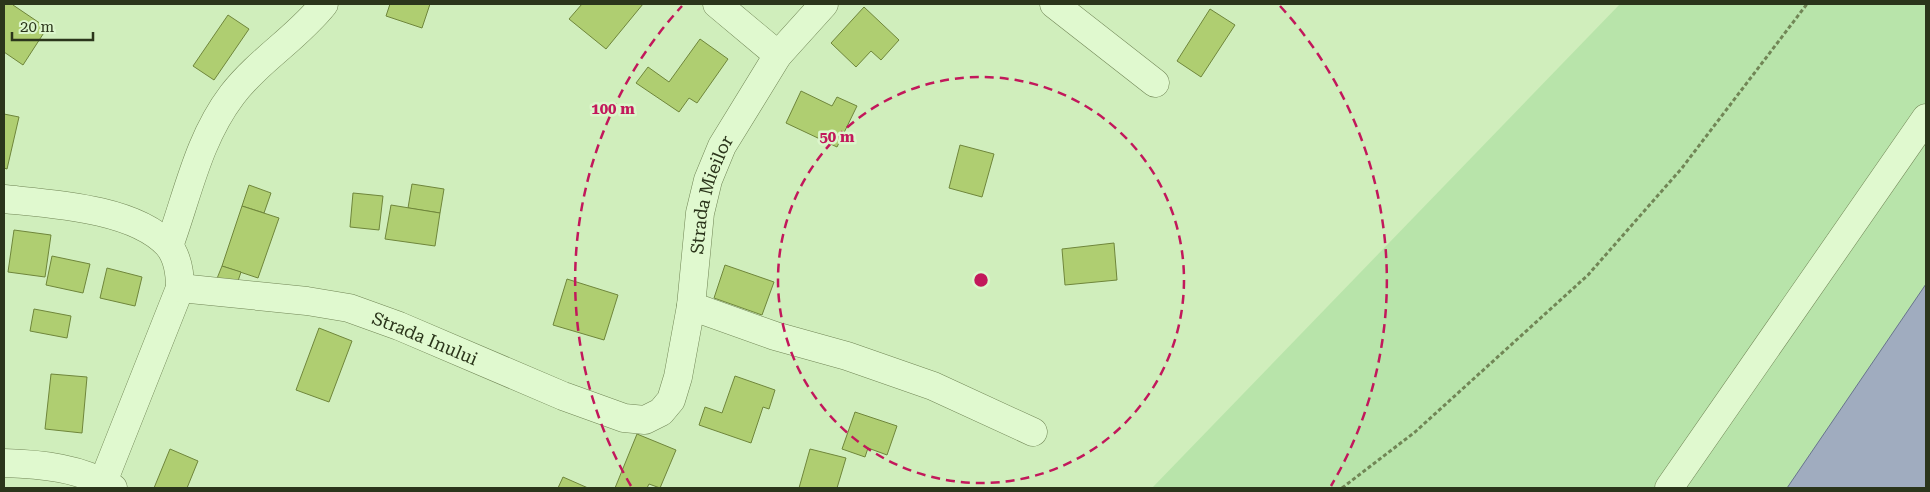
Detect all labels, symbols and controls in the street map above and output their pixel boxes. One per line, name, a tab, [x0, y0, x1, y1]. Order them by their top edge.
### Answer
scale bar	[12, 10, 94, 42]
text: 20 m	[20, 18, 55, 36]
text: 100 m	[591, 100, 635, 118]
text: 50 m	[819, 128, 855, 146]
street label: Strada Mieilor	[686, 131, 737, 255]
centre of rings	[972, 271, 990, 289]
street label: Strada Inului	[369, 307, 481, 369]

